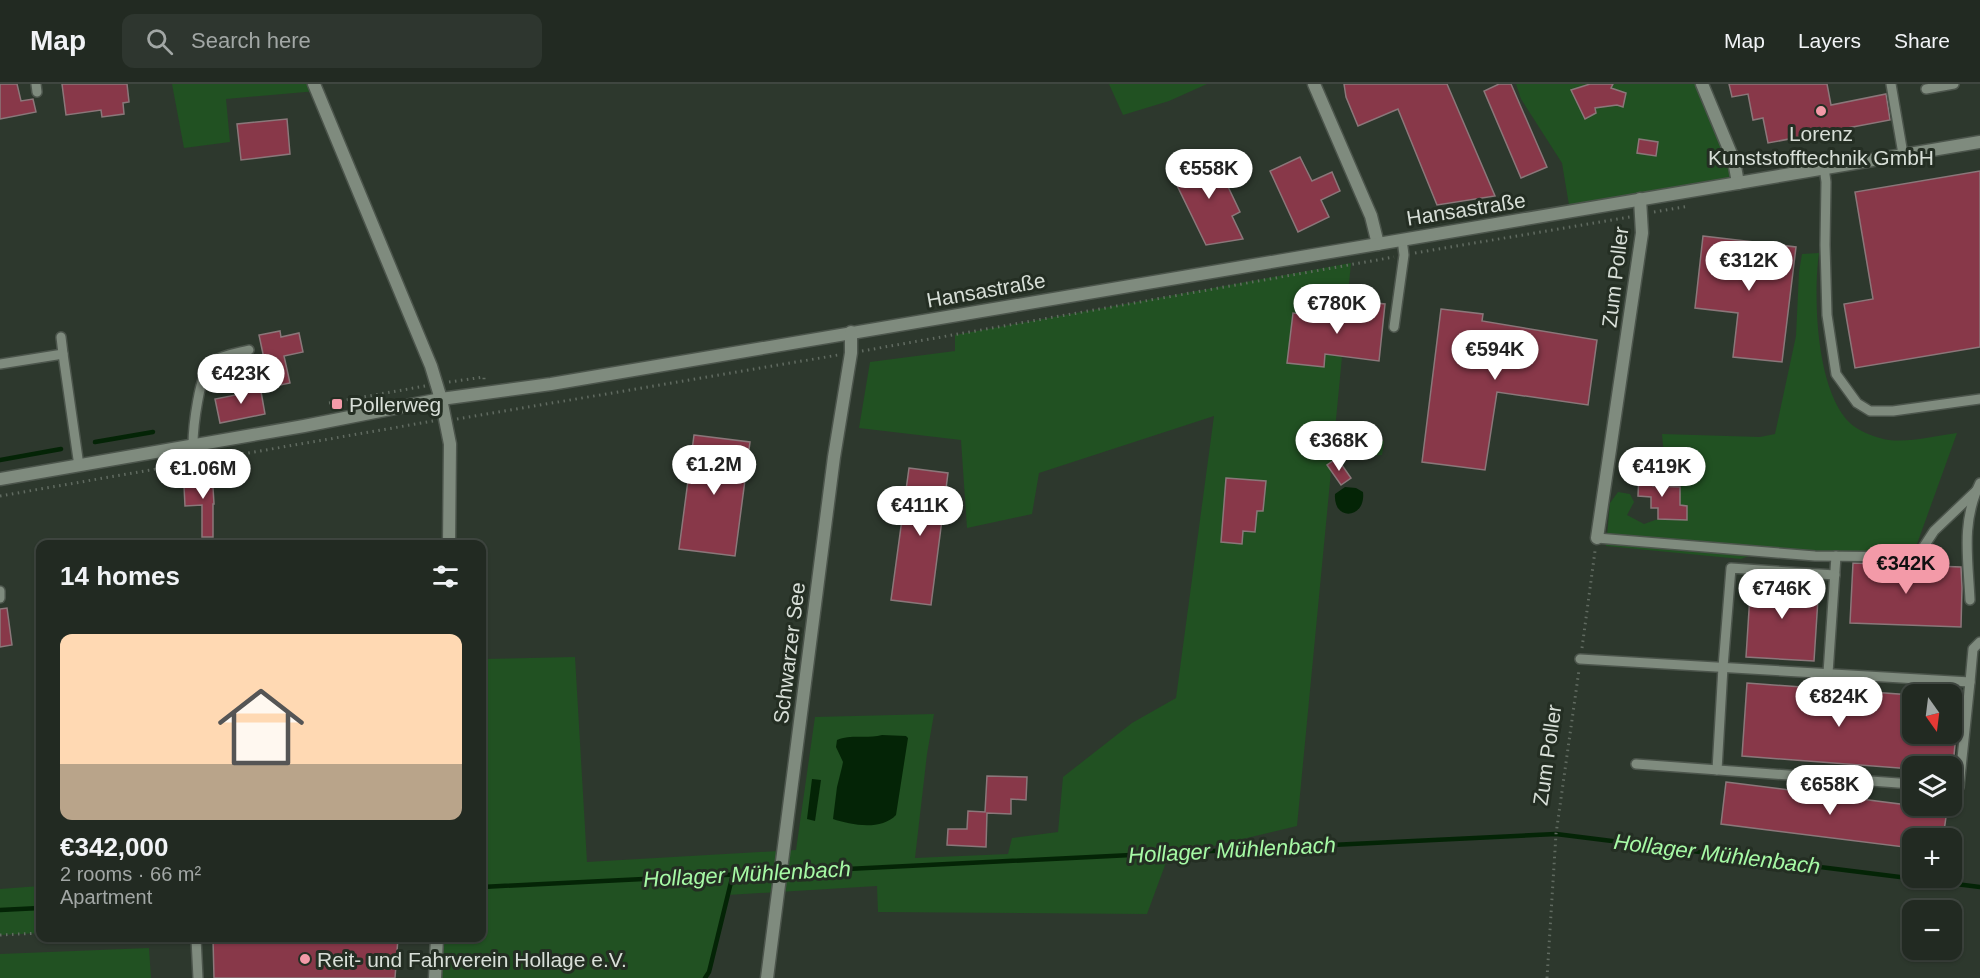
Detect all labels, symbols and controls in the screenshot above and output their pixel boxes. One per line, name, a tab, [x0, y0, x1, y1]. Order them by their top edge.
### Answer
search box	[122, 14, 542, 68]
text: Map	[30, 25, 86, 56]
icon: search	[143, 25, 176, 58]
text: Search here	[191, 28, 311, 53]
text: Map	[1724, 29, 1765, 52]
text: Layers	[1798, 29, 1861, 52]
text: Share	[1894, 29, 1950, 52]
marker: Lorenz Kunststofftechnik GmbH	[1814, 104, 1828, 118]
place label: Lorenz Kunststofftechnik GmbH	[1708, 122, 1934, 169]
pin: €558K	[1167, 149, 1251, 200]
text: €558K	[1180, 157, 1238, 179]
street label: Hansastraße	[1405, 188, 1527, 230]
street label: Zum Poller	[1597, 225, 1633, 329]
pin: €312K	[1707, 241, 1791, 292]
text: €312K	[1720, 249, 1778, 271]
street label: Hansastraße	[925, 268, 1047, 312]
pin: €780K	[1295, 284, 1379, 335]
text: €780K	[1308, 292, 1366, 314]
pin: €594K	[1453, 330, 1537, 381]
text: €594K	[1466, 338, 1524, 360]
pin: €423K	[199, 354, 283, 405]
text: €423K	[212, 362, 270, 384]
place label: Pollerweg	[349, 393, 441, 416]
marker: Pollerweg	[330, 397, 344, 411]
pin: €368K	[1297, 421, 1381, 472]
text: €368K	[1310, 429, 1368, 451]
pin: €1.2M	[672, 445, 756, 496]
pin: €419K	[1620, 447, 1704, 498]
pin: €1.06M	[154, 449, 252, 500]
text: €1.2M	[686, 453, 742, 475]
text: €419K	[1633, 455, 1691, 477]
text: €1.06M	[170, 457, 236, 479]
pin: €411K	[878, 486, 962, 537]
text: €411K	[891, 494, 949, 516]
pin: €342K	[1864, 544, 1948, 595]
text: €342K	[1877, 552, 1935, 574]
icon: filters	[429, 560, 462, 593]
text: 14 homes	[60, 561, 180, 591]
pin: €746K	[1740, 569, 1824, 620]
text: €746K	[1753, 577, 1811, 599]
street label: Schwarzer See	[769, 581, 809, 725]
icon: home	[207, 673, 315, 781]
pin: €824K	[1797, 677, 1881, 728]
north arrow	[1902, 684, 1962, 744]
map controls	[1902, 684, 1962, 960]
text: €824K	[1810, 685, 1868, 707]
street label: Zum Poller	[1529, 703, 1565, 807]
button: layers	[1902, 756, 1962, 816]
pin: €658K	[1788, 765, 1872, 816]
text: €658K	[1801, 773, 1859, 795]
button: +	[1902, 828, 1962, 888]
water label: Hollager Mühlenbach	[1612, 829, 1822, 879]
text: €342,000	[60, 832, 168, 862]
water label: Hollager Mühlenbach	[1128, 832, 1336, 868]
water label: Hollager Mühlenbach	[643, 856, 851, 892]
text: 2 rooms · 66 m²	[60, 863, 201, 885]
text: Apartment	[60, 886, 152, 908]
button: −	[1902, 900, 1962, 960]
place label: Reit- und Fahrverein Hollage e.V.	[317, 948, 627, 971]
marker: Reit- und Fahrverein Hollage e.V.	[298, 952, 312, 966]

